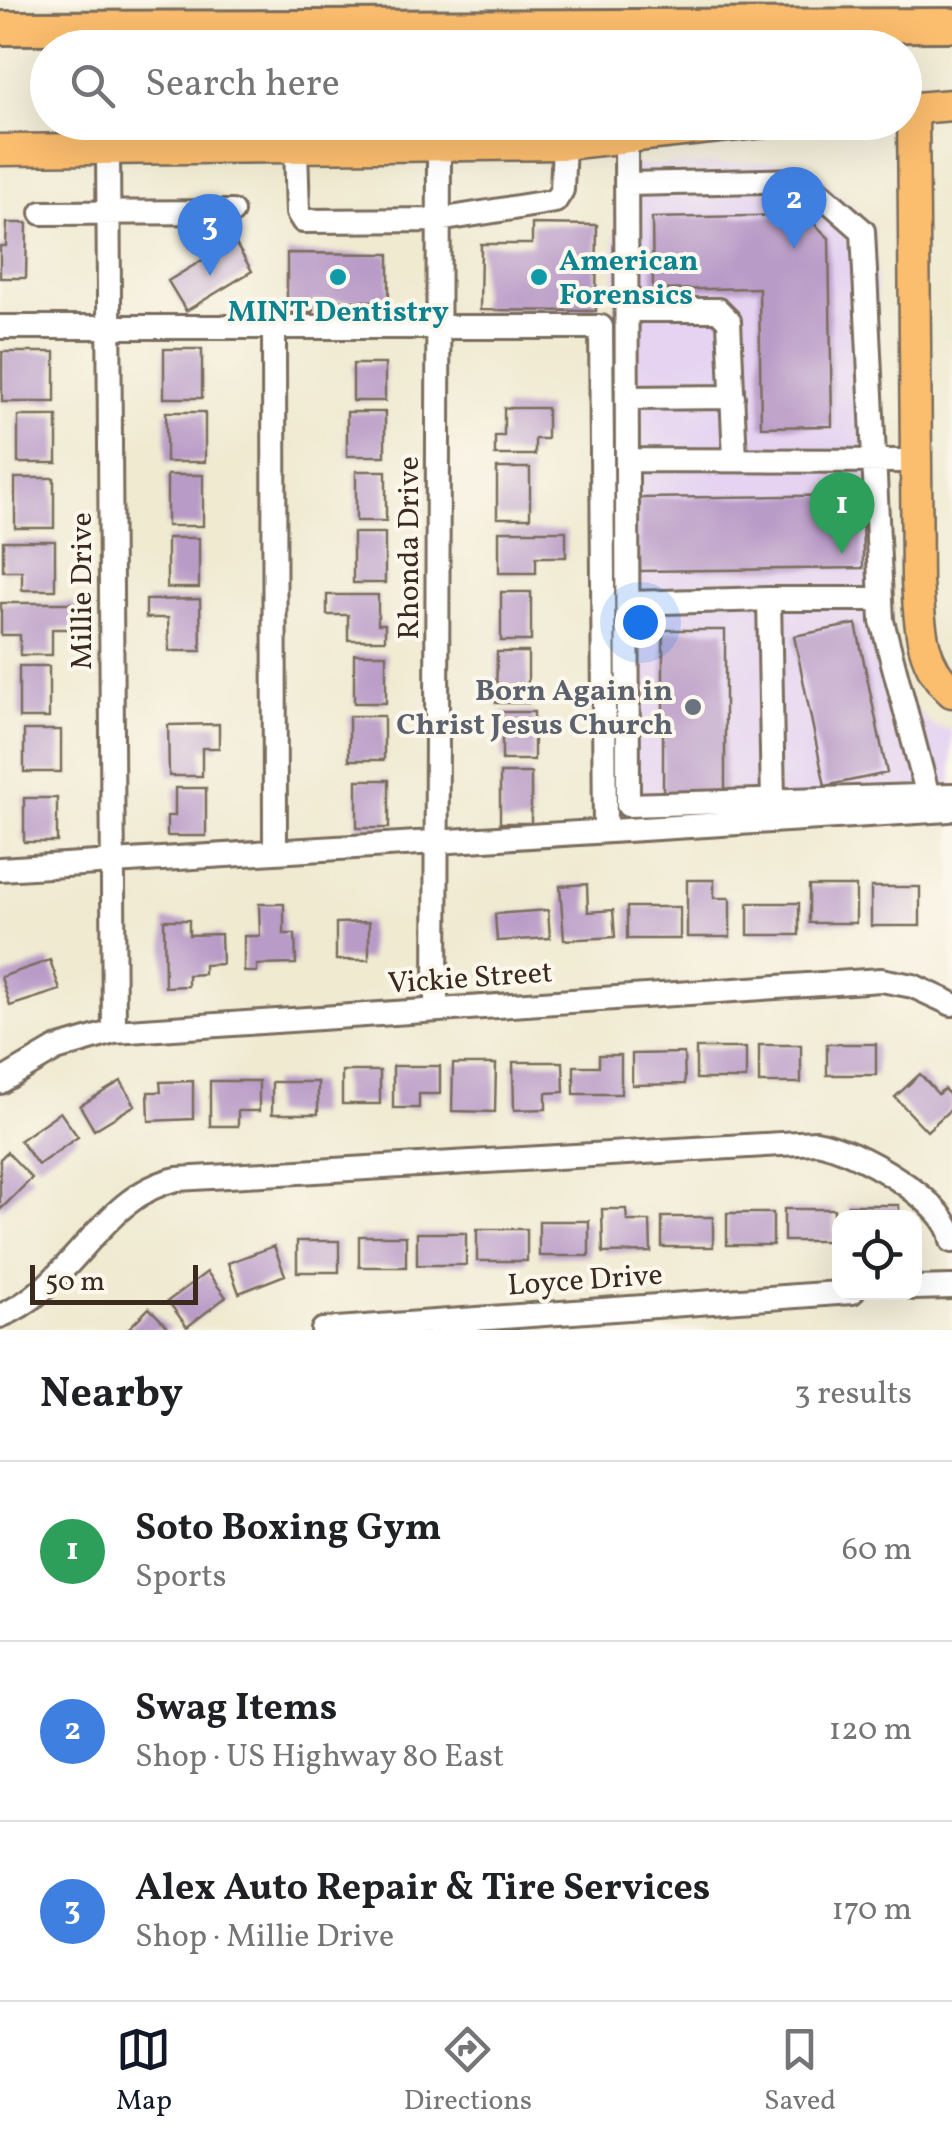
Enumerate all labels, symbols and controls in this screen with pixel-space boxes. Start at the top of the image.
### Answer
search box [30,30,922,140]
icon: search [65,58,120,113]
text: Search here [145,59,340,112]
pin: 2 [762,166,826,249]
pin: 3 [178,194,242,276]
place label: American Forensics [559,241,699,317]
marker: MINT Dentistry [327,266,349,288]
marker: American Forensics [528,266,550,288]
place label: MINT Dentistry [227,292,449,334]
street label: Rhonda Drive [389,456,431,640]
pin: 1 [810,472,874,554]
street label: Millie Drive [62,512,104,670]
your location [615,597,666,648]
place label: Born Again in Christ Jesus Church [396,671,673,747]
marker: Born Again in Christ Jesus Church [682,696,704,718]
street label: Vickie Street [386,952,554,1006]
map controls [832,1210,922,1300]
button: locate [832,1210,922,1300]
street label: Loyce Drive [506,1255,664,1307]
scale bar [30,1260,198,1304]
text: 50 m [45,1263,105,1302]
text: Nearby [40,1366,183,1425]
text: 3 results [794,1373,912,1417]
text: Soto Boxing Gym [135,1503,441,1556]
text: 1 [66,1529,79,1573]
text: 60 m [842,1529,912,1573]
text: Sports [135,1556,226,1600]
text: Swag Items [135,1683,337,1736]
text: 2 [64,1709,81,1753]
text: 120 m [829,1709,912,1753]
text: Shop · US Highway 80 East [135,1736,504,1780]
text: Alex Auto Repair & Tire Services [135,1863,710,1916]
text: 3 [64,1889,81,1933]
text: 170 m [831,1889,912,1933]
text: Shop · Millie Drive [135,1916,394,1960]
tab: Map [116,2022,172,2121]
tab: Directions [404,2022,532,2121]
tab: Saved [764,2022,836,2121]

